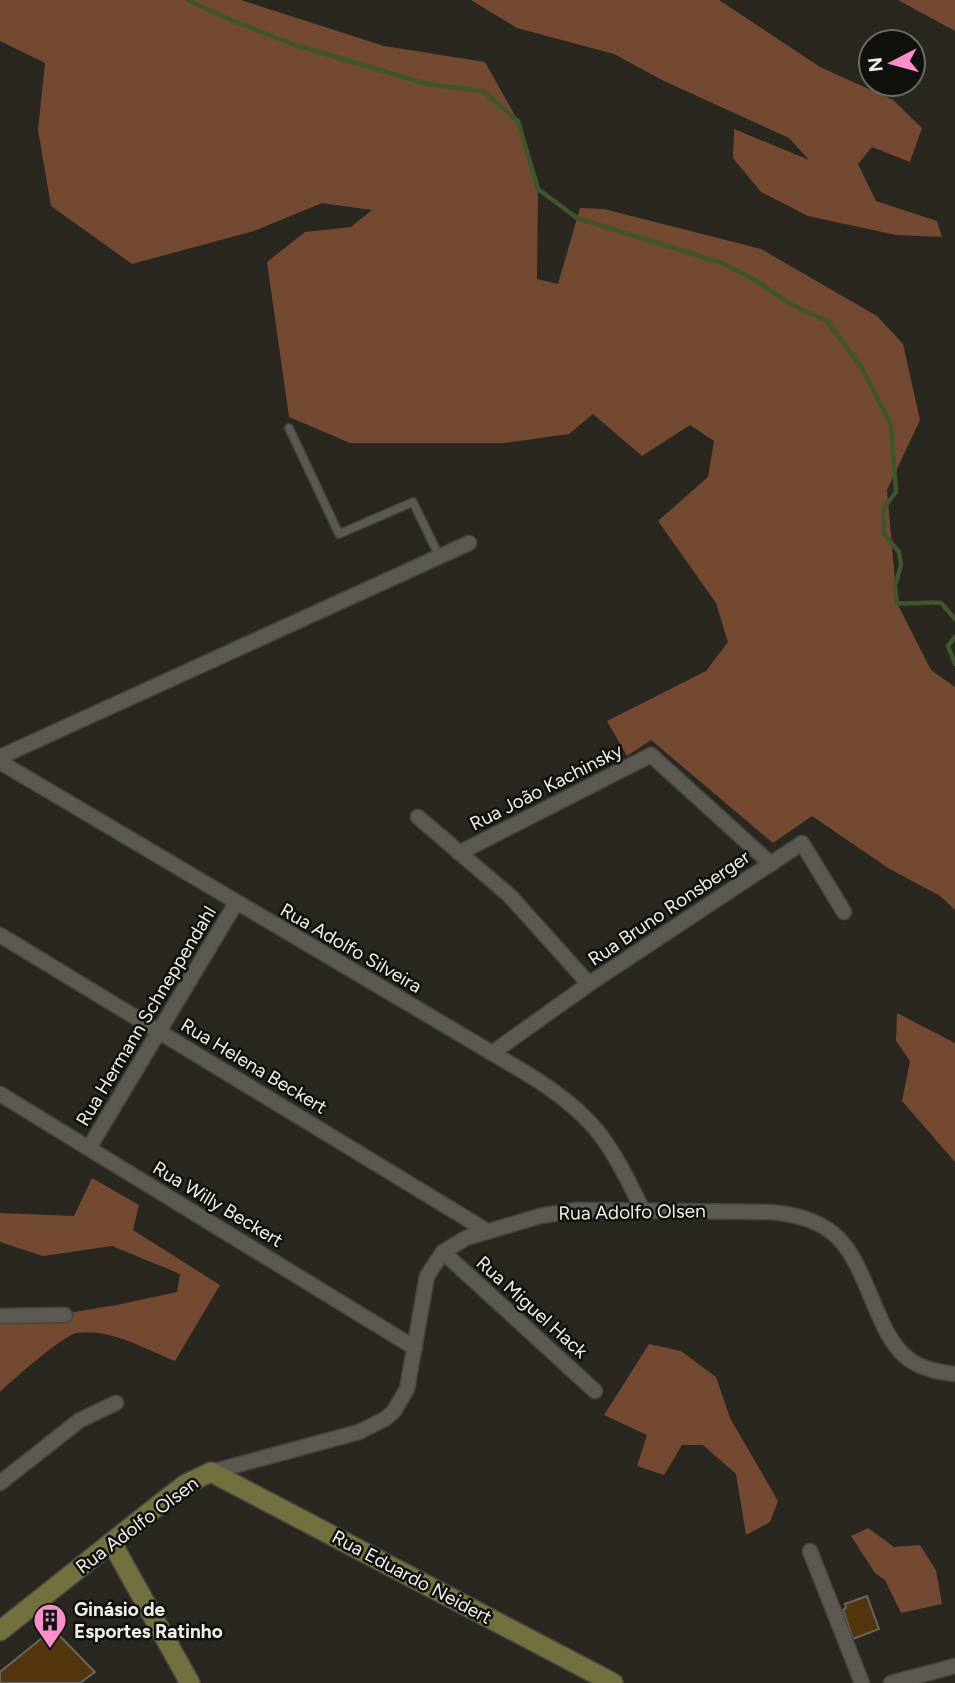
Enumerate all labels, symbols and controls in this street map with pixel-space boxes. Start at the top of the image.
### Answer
north arrow [857,28,927,98]
text: N [863,56,888,73]
street label: Rua João Kachinsky [466,739,626,835]
street label: Rua Bruno Ronsberger [584,845,755,971]
street label: Rua Adolfo Silveira [276,898,426,998]
street label: Rua Hermann Schneppendahl [71,902,221,1130]
street label: Rua Helena Beckert [177,1013,331,1119]
street label: Rua Willy Beckert [149,1156,287,1252]
street label: Rua Adolfo Olsen [558,1199,706,1225]
street label: Rua Miguel Hack [472,1251,593,1364]
street label: Rua Adolfo Olsen [71,1471,203,1579]
street label: Rua Eduardo Neidert [328,1525,496,1629]
place label: Ginásio de Esportes Ratinho [74,1598,223,1643]
building icon: Ginásio de Esportes Ratinho [31,1601,69,1650]

